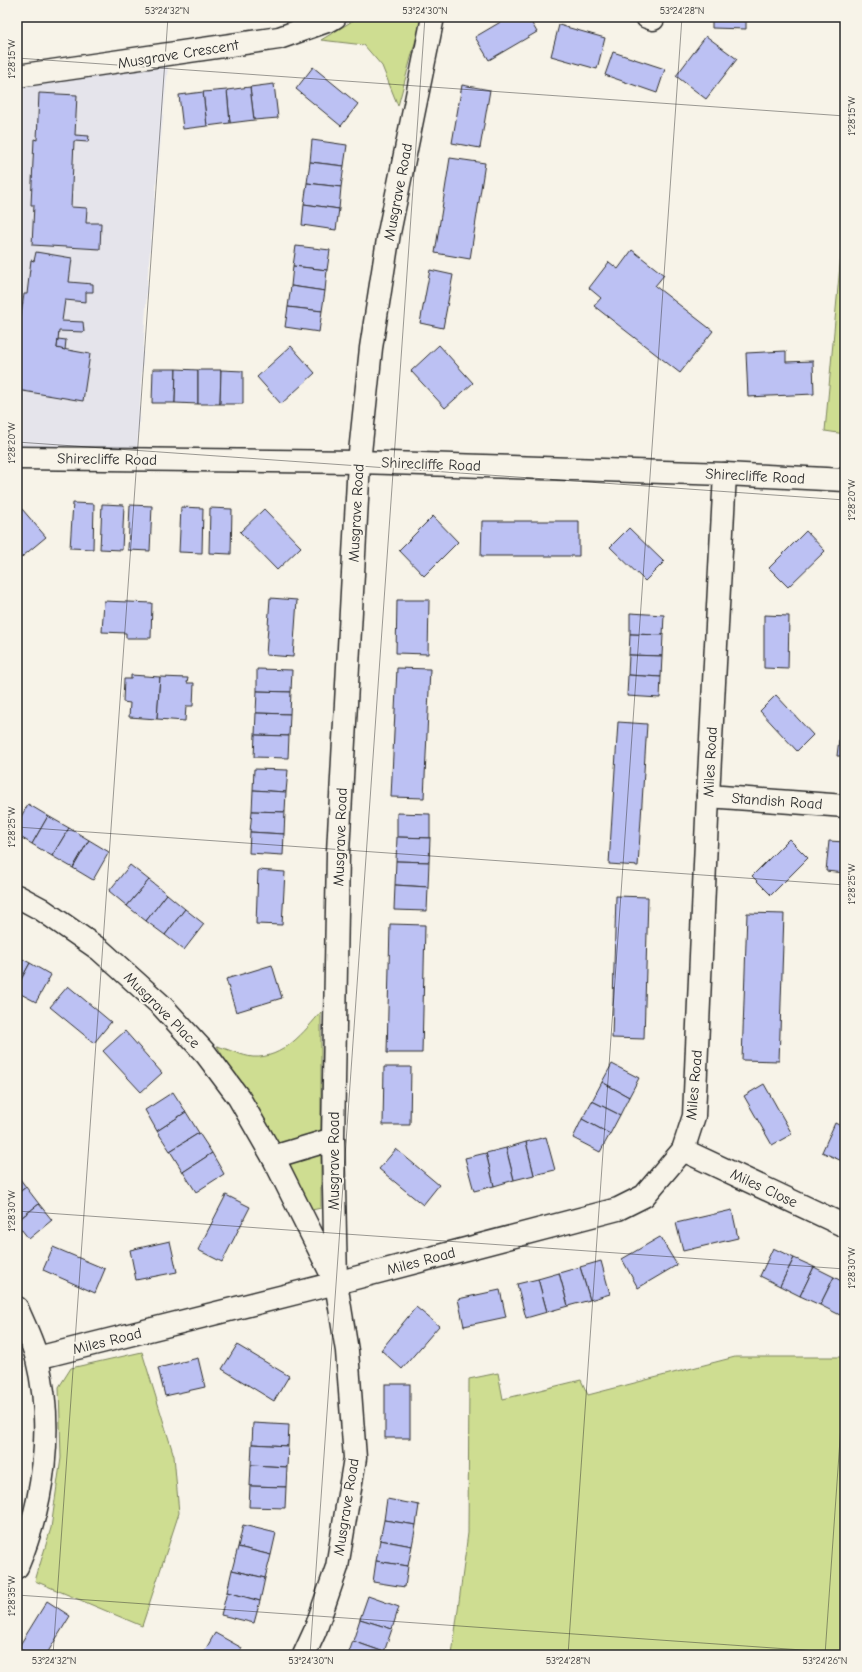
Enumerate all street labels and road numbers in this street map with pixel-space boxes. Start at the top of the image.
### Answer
street label: Musgrave Crescent [116,35,240,72]
street label: Musgrave Road [380,142,416,242]
street label: Shirecliffe Road [57,449,157,469]
street label: Shirecliffe Road [381,453,481,475]
street label: Musgrave Road [344,463,368,563]
street label: Shirecliffe Road [705,464,805,488]
street label: Miles Road [699,726,721,798]
street label: Musgrave Road [329,787,351,887]
street label: Standish Road [731,789,823,813]
street label: Musgrave Place [120,968,204,1052]
street label: Miles Road [682,1049,706,1121]
street label: Musgrave Road [325,1112,343,1210]
street label: Miles Close [728,1165,801,1212]
street label: Miles Road [385,1243,457,1279]
street label: Miles Road [71,1324,143,1358]
street label: Musgrave Road [329,1457,363,1557]

